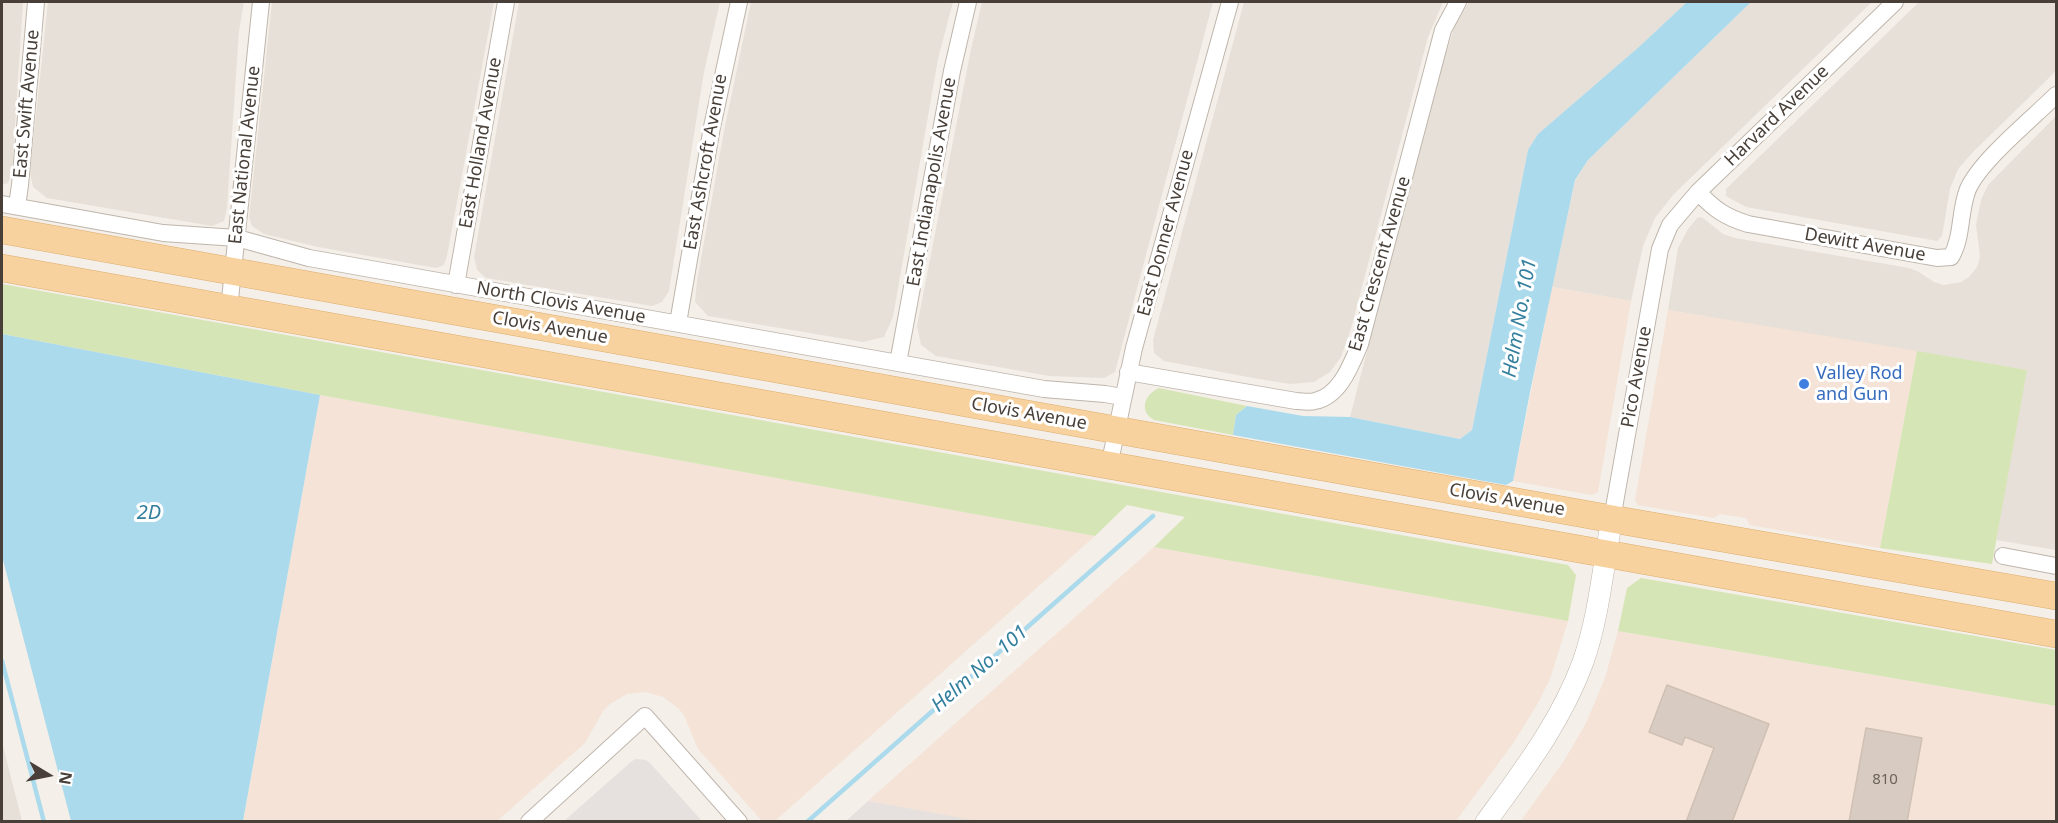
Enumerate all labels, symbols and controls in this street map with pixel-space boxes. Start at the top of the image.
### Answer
street label: East Swift Avenue [10,29,44,179]
street label: East Holland Avenue [455,56,507,230]
street label: Harvard Avenue [1721,61,1833,171]
street label: East National Avenue [225,65,265,245]
street label: East Ashcroft Avenue [680,72,732,252]
street label: East Indianapolis Avenue [903,76,961,288]
street label: East Donner Avenue [1133,147,1199,319]
street label: East Crescent Avenue [1345,174,1415,354]
street label: Dewitt Avenue [1803,224,1927,266]
water label: Helm No. 101 [1498,257,1542,379]
street label: North Clovis Avenue [475,278,647,328]
street label: Clovis Avenue [491,307,609,349]
street label: Pico Avenue [1617,324,1657,430]
place label: Valley Rod and Gun [1816,363,1903,406]
marker: Valley Rod and Gun [1797,377,1811,391]
street label: Clovis Avenue [970,393,1088,435]
street label: Clovis Avenue [1448,479,1566,521]
water label: 2D [137,501,161,525]
water label: Helm No. 101 [927,621,1033,717]
north arrow [18,745,78,805]
text: N [54,770,78,786]
house number: 810 [1872,771,1898,789]

